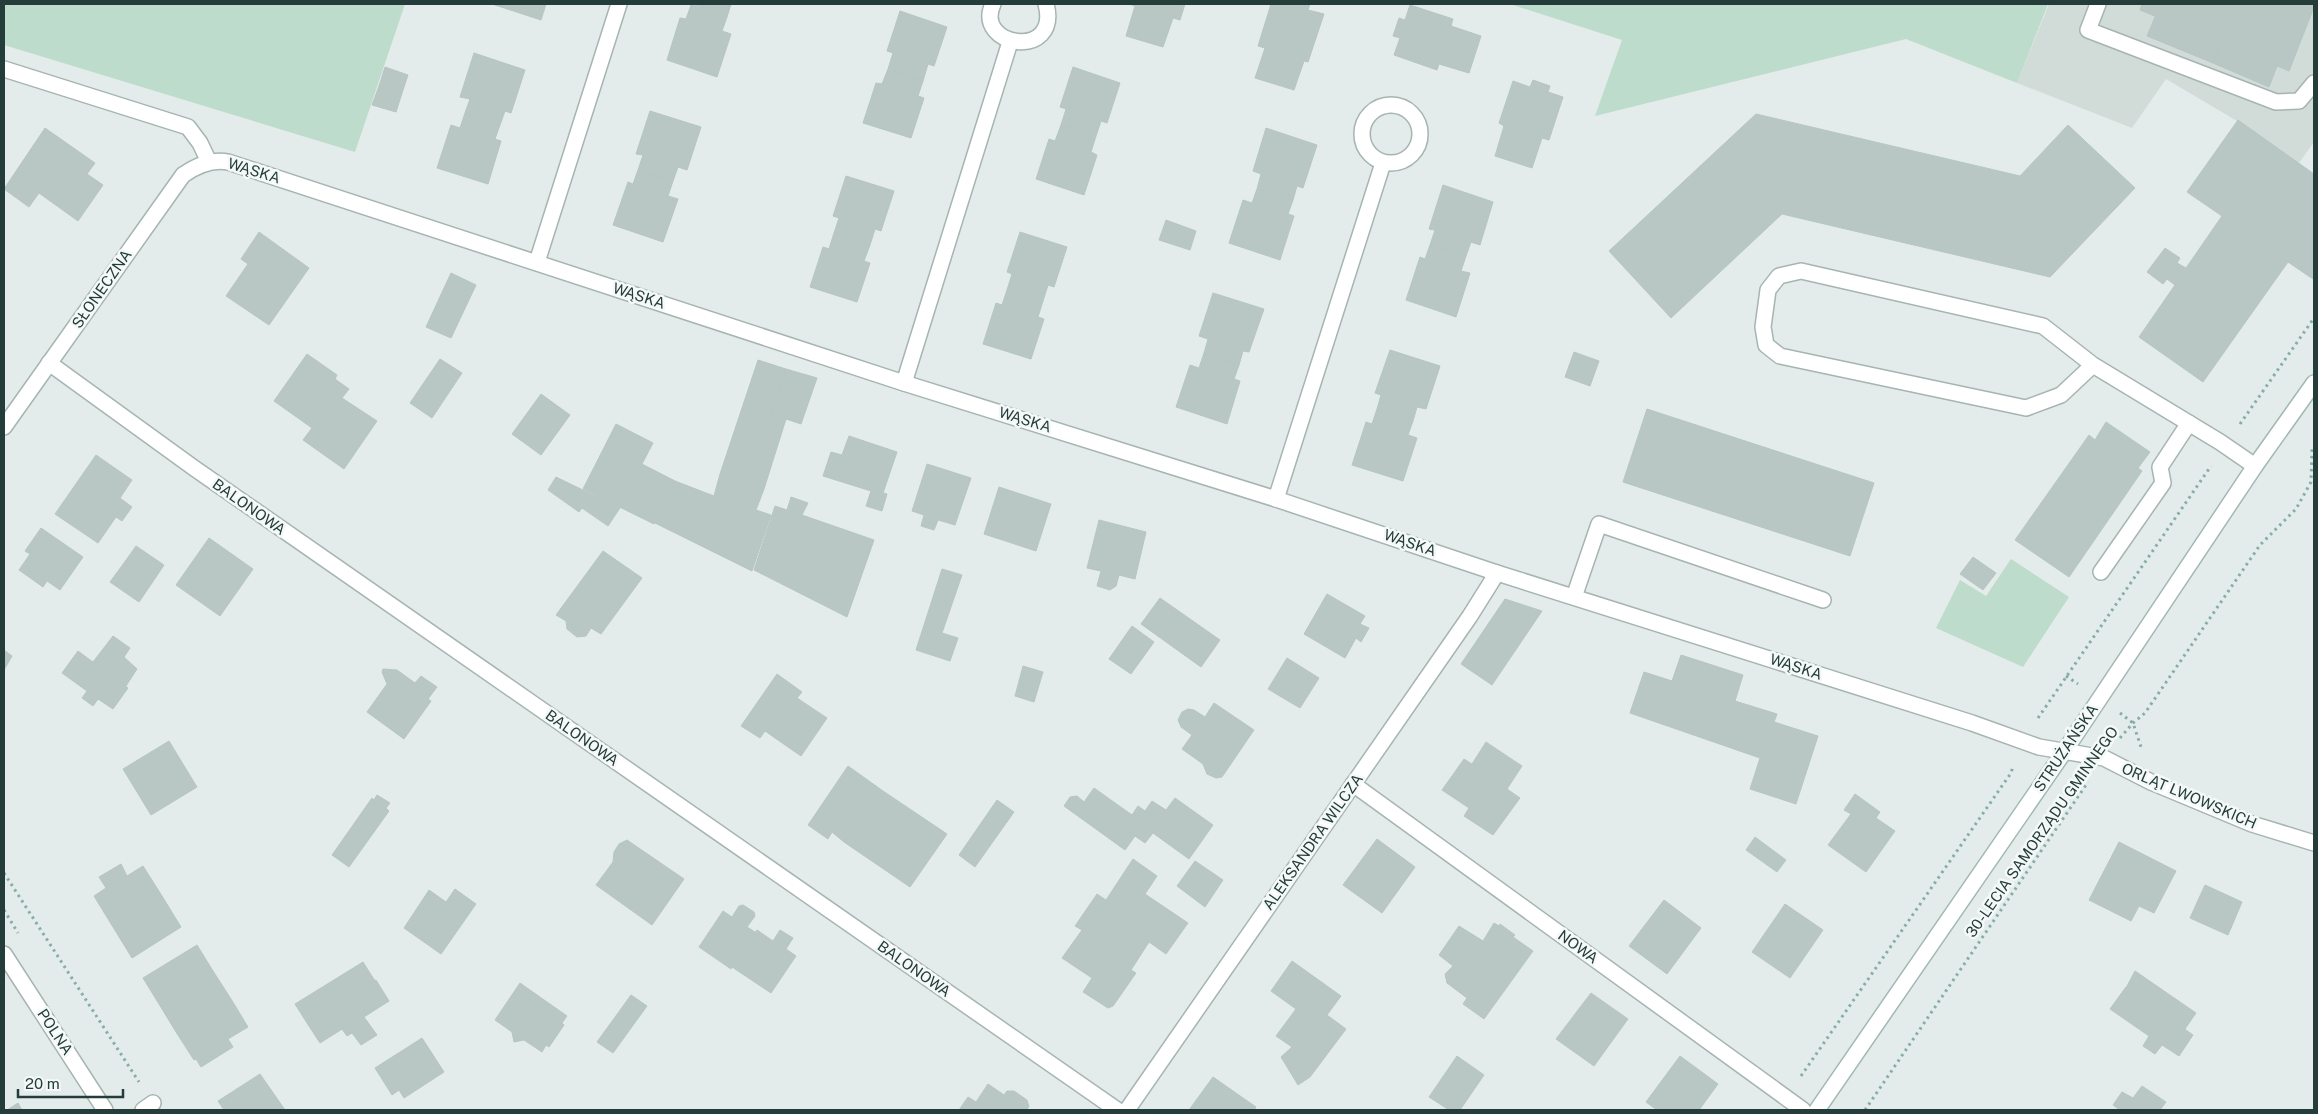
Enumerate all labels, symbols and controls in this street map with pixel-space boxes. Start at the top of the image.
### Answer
street label: WĄSKA [226,154,283,187]
street label: SŁONECZNA [68,246,135,331]
street label: WĄSKA [611,279,668,312]
street label: WĄSKA [997,403,1054,436]
street label: BALONOWA [209,475,289,538]
street label: WĄSKA [1382,526,1439,559]
street label: WĄSKA [1768,650,1825,683]
street label: STRUŻAŃSKA [2029,700,2101,795]
street label: BALONOWA [542,706,622,769]
street label: 30-LECIA SAMORZĄDU GMINNEGO [1962,723,2121,940]
street label: ORLĄT LWOWSKICH [2119,759,2259,832]
street label: ALEKSANDRA WILCZA [1259,770,1366,913]
street label: NOWA [1555,926,1602,967]
street label: BALONOWA [874,937,954,1000]
street label: POLNA [34,1006,77,1058]
scale bar [18,1066,122,1098]
text: 20 m [25,1075,60,1092]

